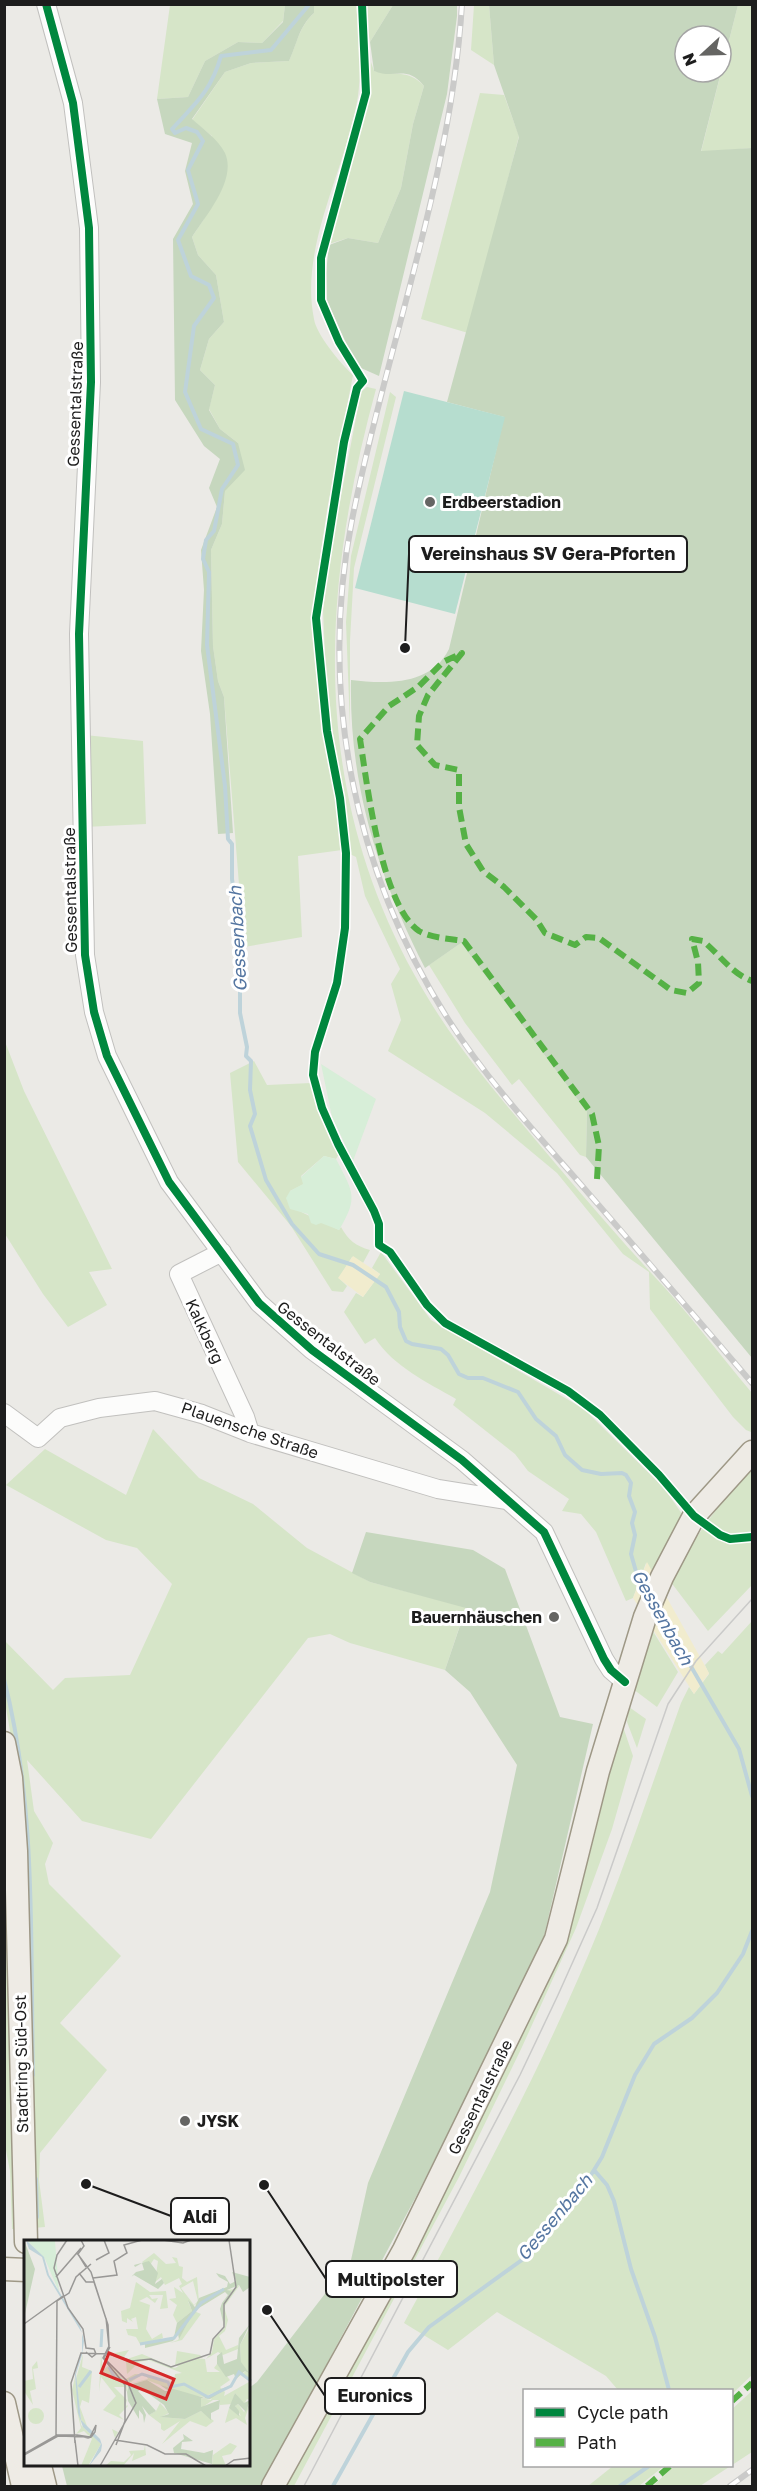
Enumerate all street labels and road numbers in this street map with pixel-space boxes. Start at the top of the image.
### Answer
street label: Gessentalstraße [63,341,87,467]
street label: Gessentalstraße [59,827,81,953]
street label: Kalkberg [181,1295,229,1367]
street label: Gessentalstraße [273,1296,385,1390]
street label: Plauensche Straße [179,1397,321,1463]
street label: Stadtring Süd-Ost [10,1995,32,2133]
street label: Gessentalstraße [443,2036,517,2158]

